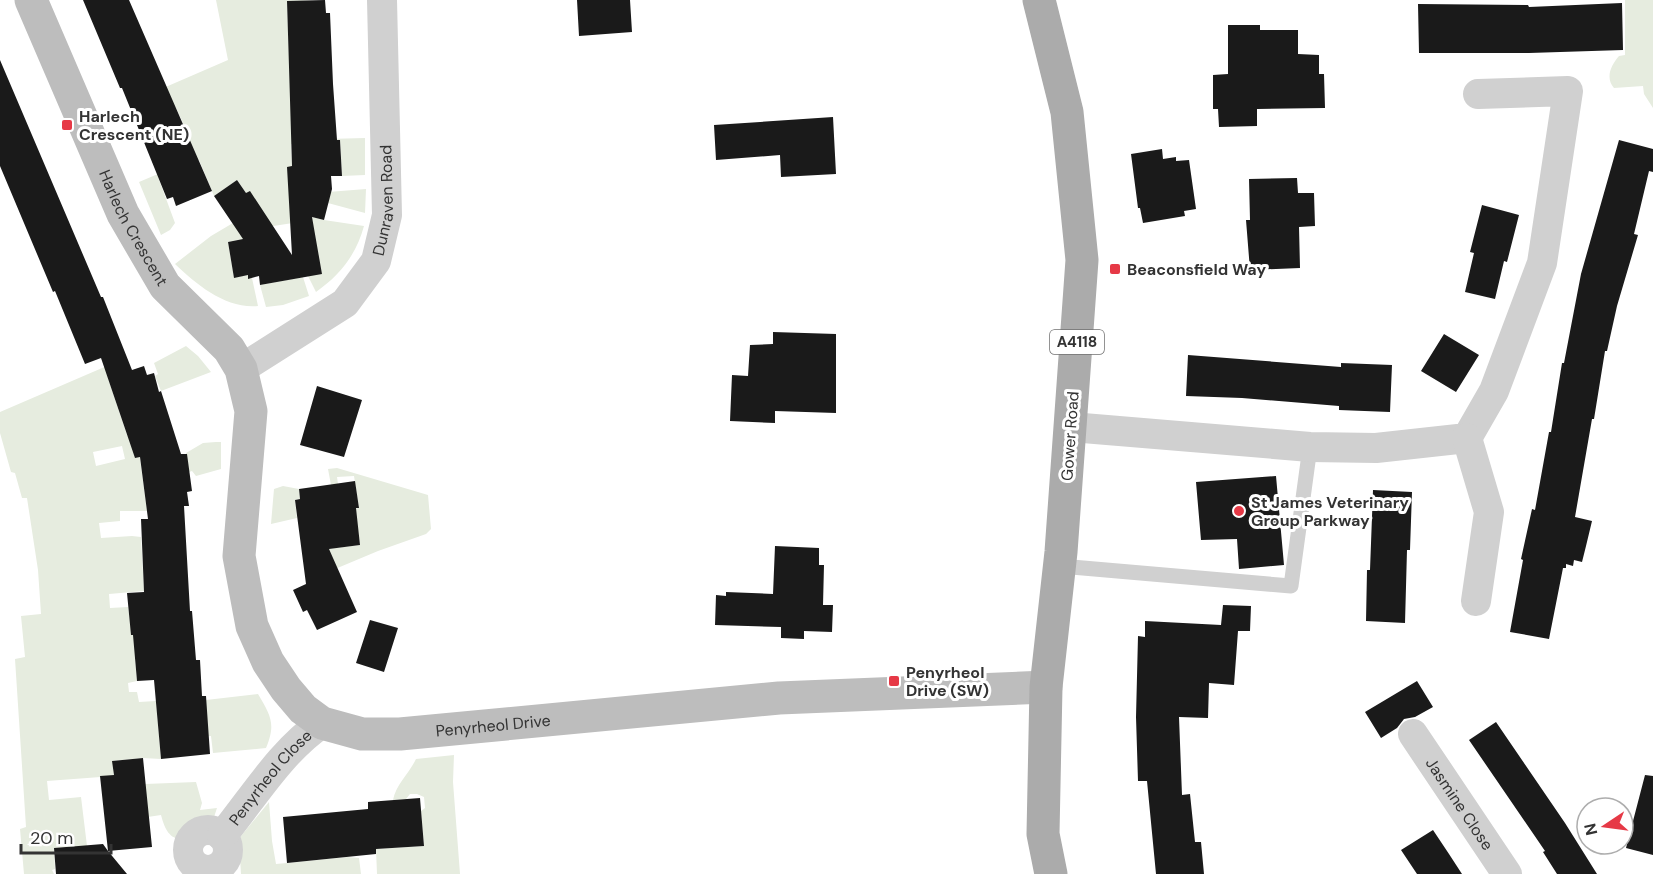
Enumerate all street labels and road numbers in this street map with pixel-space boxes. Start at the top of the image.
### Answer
street label: Dunraven Road [367,145,398,258]
street label: Harlech Crescent [95,166,173,290]
road number: A4118 [1050,330,1104,354]
street label: Gower Road [1056,391,1084,481]
street label: Penyrheol Drive [435,709,551,741]
street label: Penyrheol Close [224,725,316,830]
street label: Jasmine Close [1421,753,1498,854]

